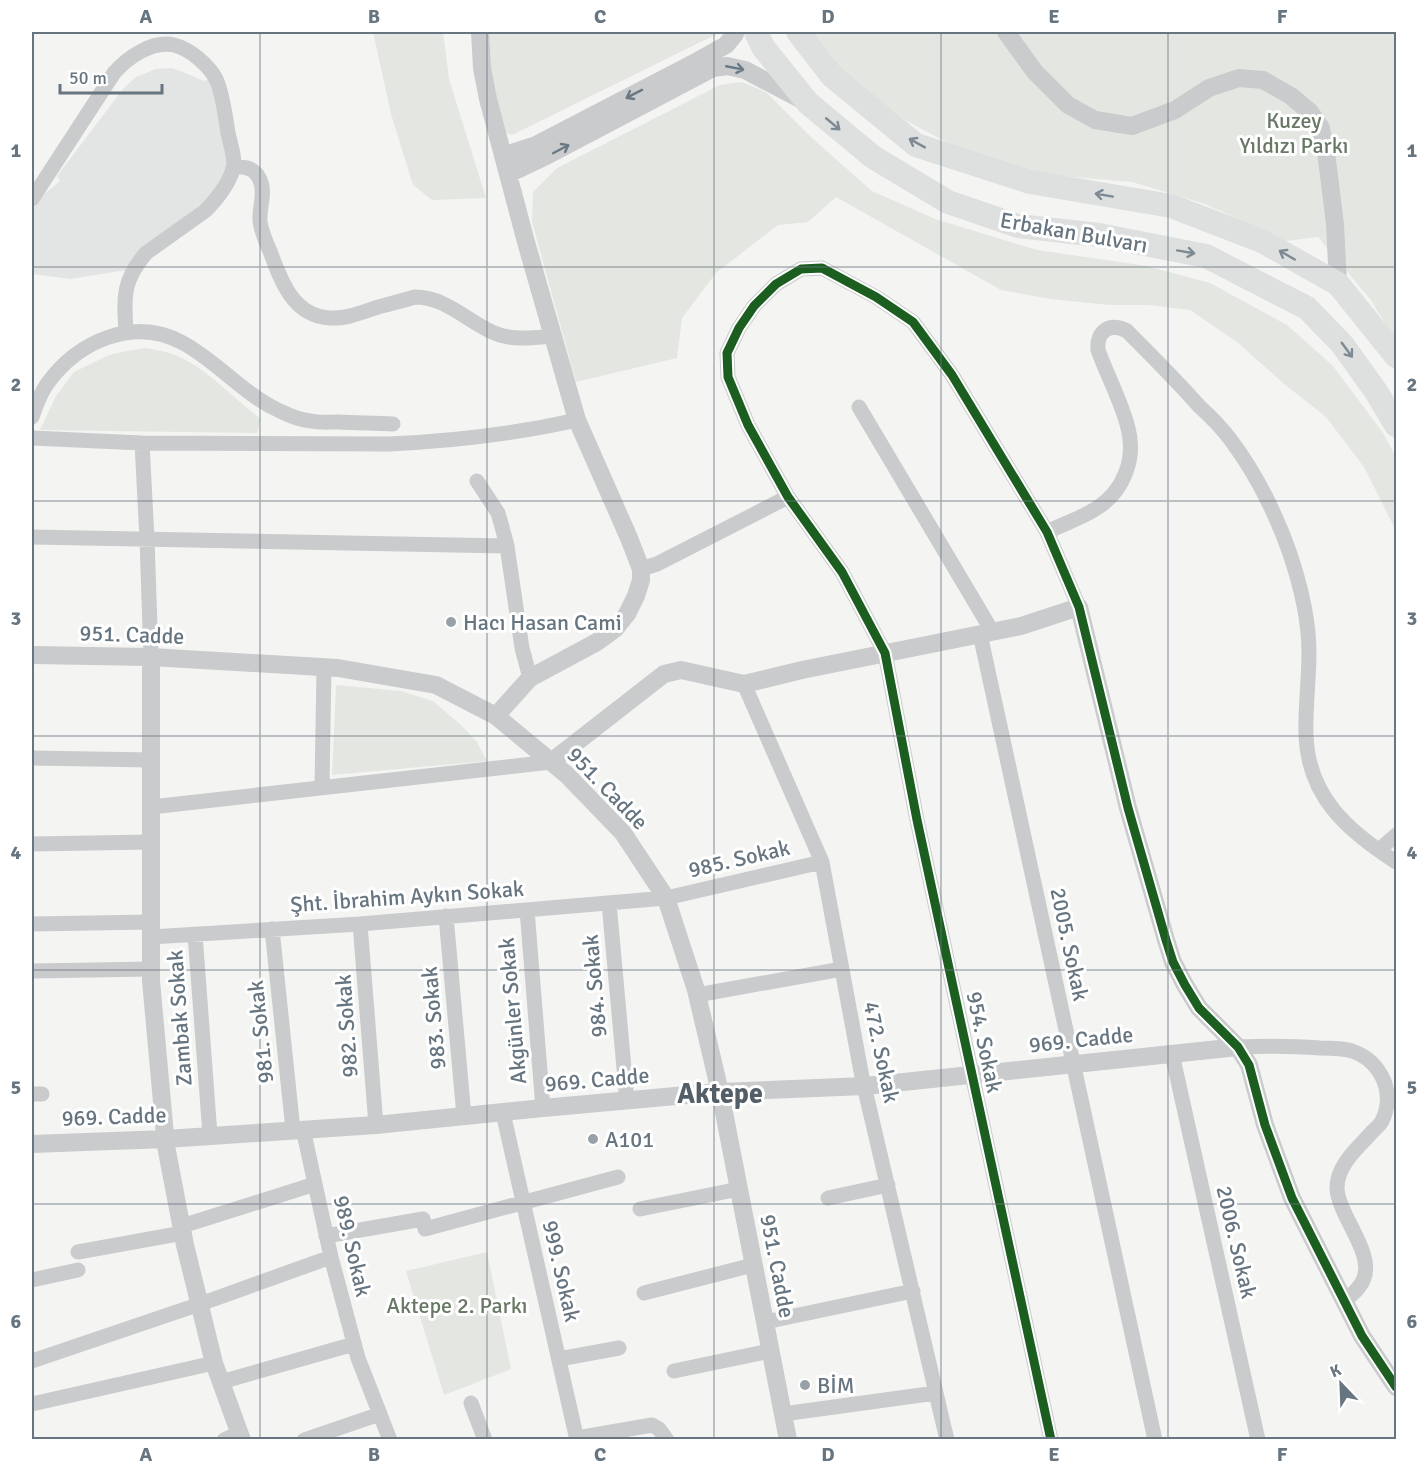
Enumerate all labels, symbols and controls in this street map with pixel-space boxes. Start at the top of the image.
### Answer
text: A [140,4,153,29]
text: B [368,4,380,29]
text: C [594,4,606,29]
text: D [821,4,835,29]
text: E [1048,4,1060,29]
text: F [1277,4,1288,29]
scale bar [60,57,162,95]
one-way arrow [725,63,744,74]
text: 50 m [69,67,107,89]
one-way arrow [625,89,643,100]
park label: Kuzey Yıldızı Parkı [1239,107,1349,159]
one-way arrow [825,117,840,131]
one-way arrow [909,137,926,149]
text: 1 [11,138,22,163]
text: 1 [1407,138,1418,163]
one-way arrow [552,143,569,155]
one-way arrow [1094,189,1114,200]
street label: Erbakan Bulvarı [998,206,1150,259]
one-way arrow [1176,247,1196,258]
one-way arrow [1279,249,1297,260]
one-way arrow [1340,342,1353,358]
text: 2 [11,372,21,397]
text: 2 [1407,372,1417,397]
text: 3 [11,606,21,631]
text: 3 [1407,606,1417,631]
place label: Hacı Hasan Cami [463,609,622,636]
marker: Hacı Hasan Cami [444,615,458,629]
street label: 951. Cadde [79,619,185,650]
street label: 951. Cadde [562,741,654,835]
street label: 985. Sokak [686,834,792,883]
text: 4 [11,840,22,865]
text: 4 [1407,840,1418,865]
street label: Şht. İbrahim Aykın Sokak [289,875,525,918]
street label: 2005. Sokak [1044,885,1095,1003]
street label: 984. Sokak [577,933,612,1039]
street label: Akgünler Sokak [493,937,532,1085]
street label: Zambak Sokak [161,949,198,1087]
street label: 983. Sokak [416,965,451,1071]
street label: 982. Sokak [329,974,364,1078]
street label: 981. Sokak [242,979,279,1085]
street label: 954. Sokak [961,989,1008,1095]
street label: 472. Sokak [858,999,905,1105]
street label: 969. Cadde [1028,1021,1135,1058]
street label: 969. Cadde [544,1061,650,1098]
text: 5 [11,1075,21,1100]
text: 5 [1407,1075,1417,1100]
district label: Aktepe [677,1077,763,1111]
street label: 969. Cadde [61,1101,167,1132]
place label: A101 [605,1126,654,1153]
marker: A101 [586,1132,600,1146]
street label: 2006. Sokak [1210,1183,1263,1301]
street label: 989. Sokak [328,1193,377,1299]
street label: 951. Cadde [754,1212,801,1320]
street label: 999. Sokak [537,1218,586,1324]
park label: Aktepe 2. Parkı [386,1292,528,1319]
text: 6 [11,1309,22,1334]
text: 6 [1407,1309,1418,1334]
north arrow [1311,1354,1371,1414]
text: K [1327,1360,1344,1382]
place label: BİM [817,1372,855,1399]
marker: BİM [798,1378,812,1392]
text: A [140,1442,153,1467]
text: B [368,1442,380,1467]
text: C [594,1442,606,1467]
text: D [821,1442,835,1467]
text: E [1048,1442,1060,1467]
text: F [1277,1442,1288,1467]

